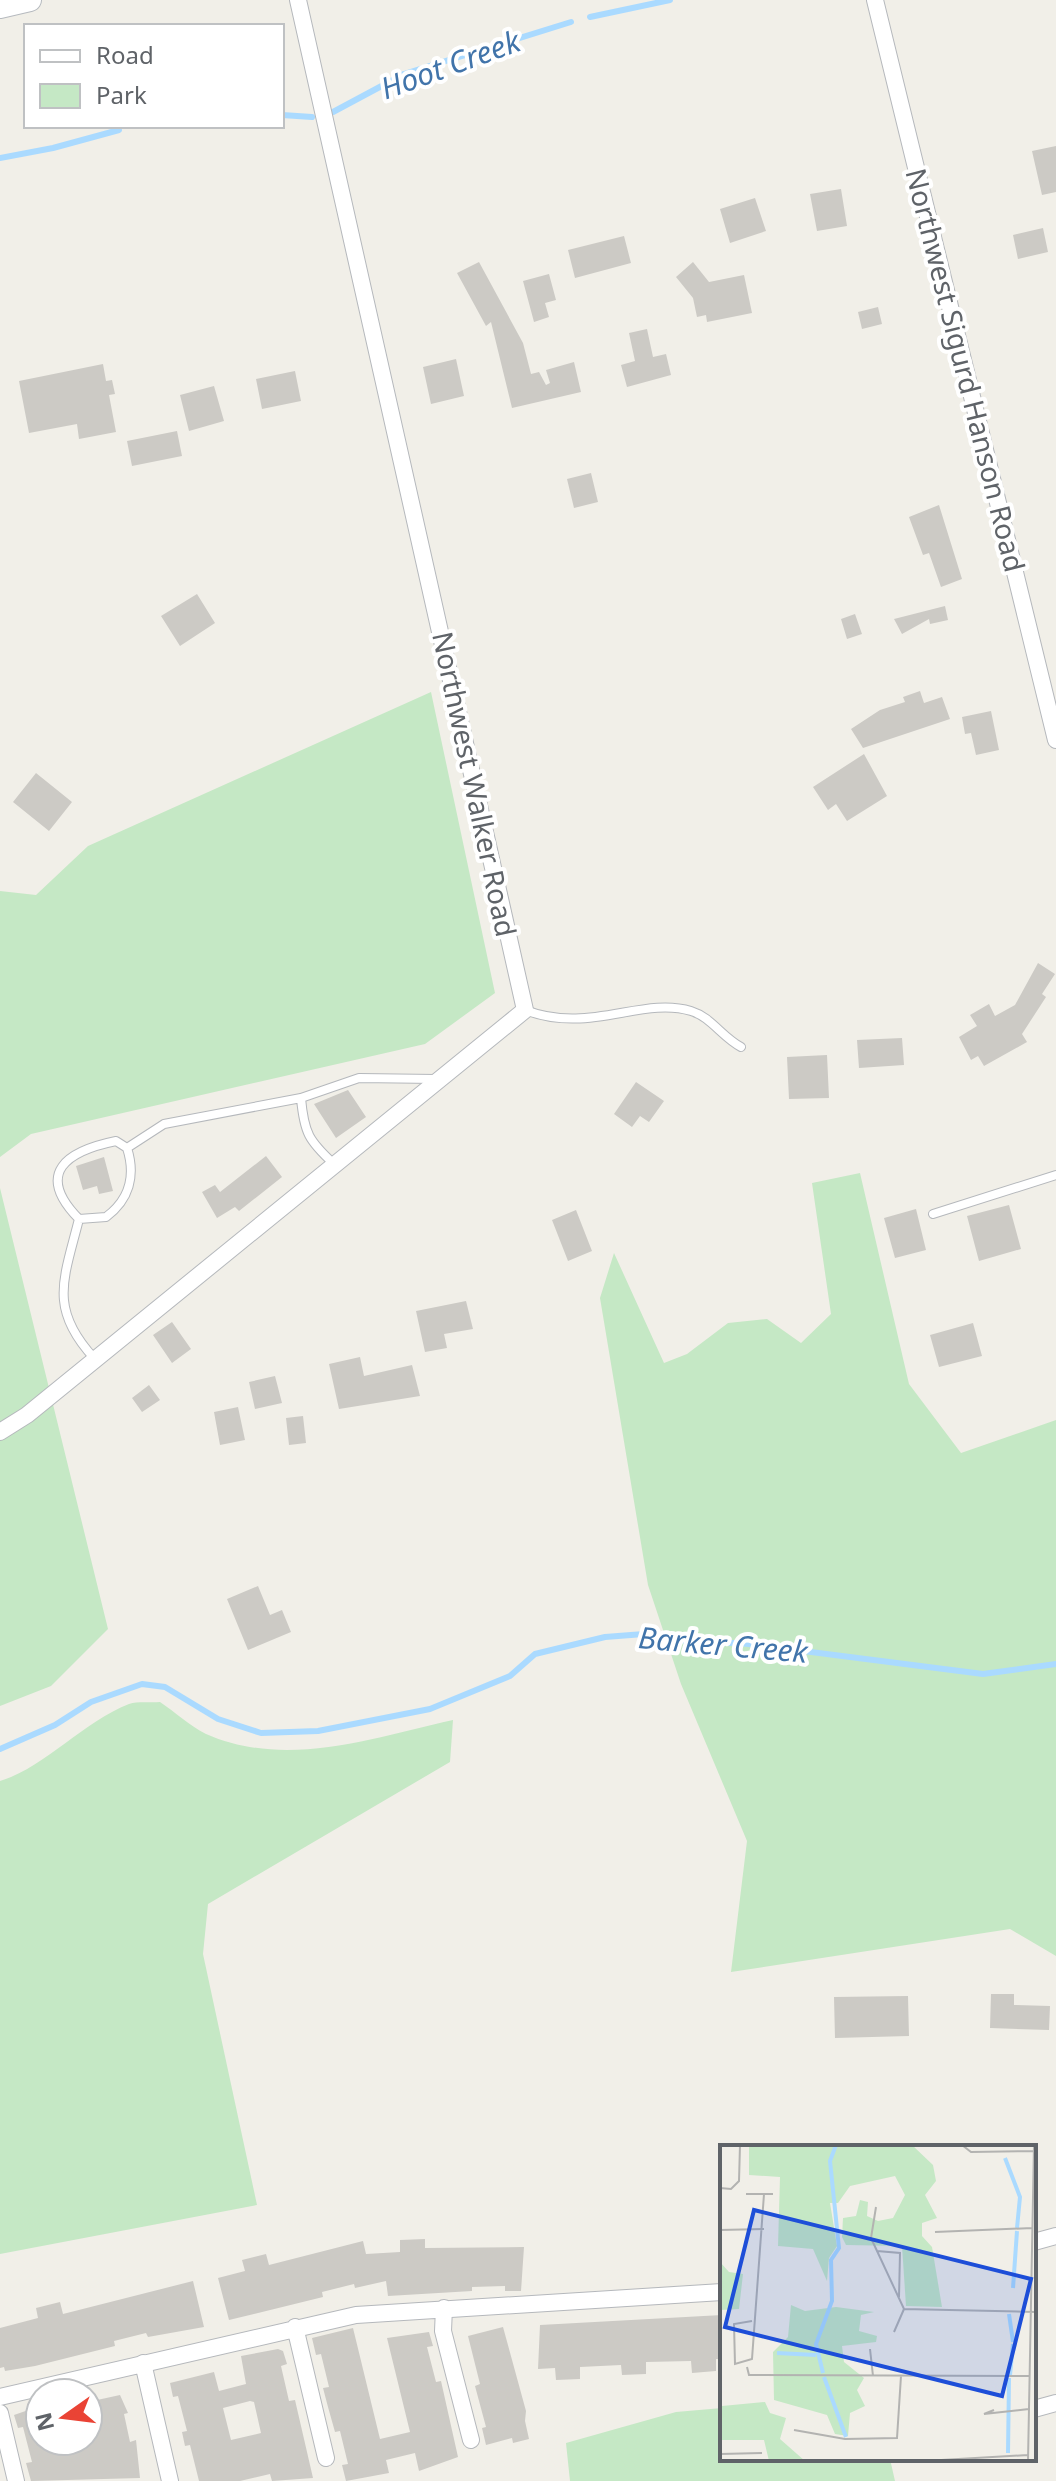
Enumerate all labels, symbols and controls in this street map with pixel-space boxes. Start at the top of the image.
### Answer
water label: Hoot Creek [375,19,527,108]
legend [24,24,284,128]
text: Road [96,38,154,71]
text: Park [96,78,147,111]
street label: Northwest Sigurd Hanson Road [897,164,1035,576]
street label: Northwest Walker Road [424,628,526,940]
water label: Barker Creek [637,1616,810,1672]
inset map [720,2145,1036,2461]
north arrow [24,2377,104,2457]
text: N [27,2410,60,2434]

